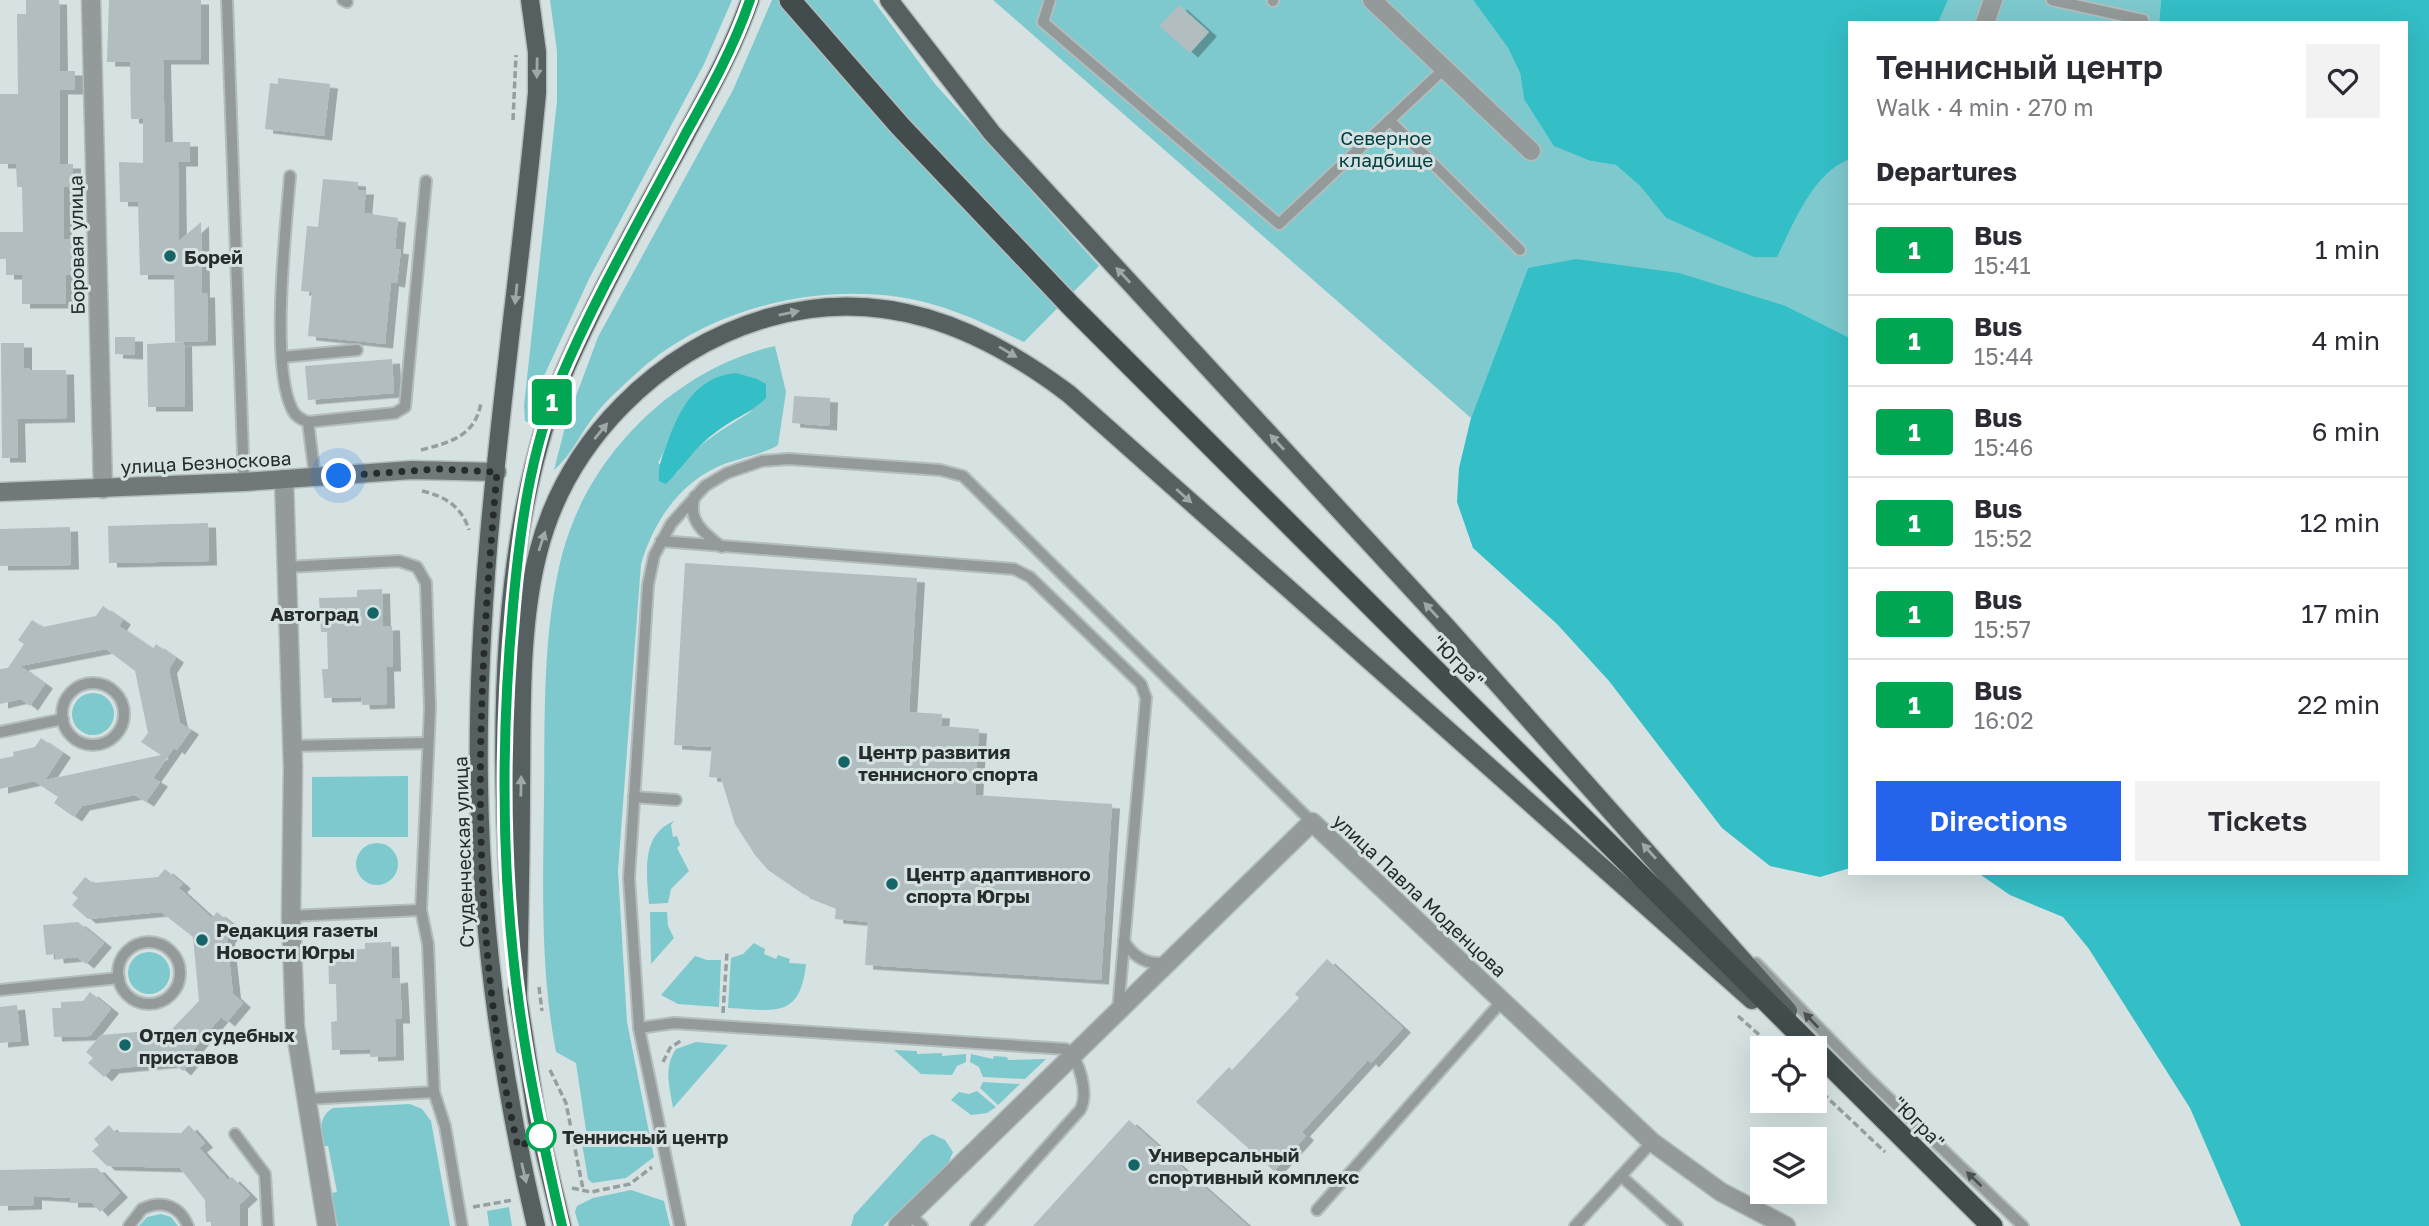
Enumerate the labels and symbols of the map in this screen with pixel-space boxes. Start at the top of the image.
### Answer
one-way arrow [531,57,543,79]
park label: Северное кладбище [1339,126,1433,171]
street label: Боровая улица [63,175,89,315]
place label: Борей [184,245,243,268]
marker: Борей [162,248,178,264]
one-way arrow [1115,267,1131,284]
one-way arrow [510,283,521,305]
one-way arrow [779,307,801,318]
one-way arrow [999,346,1018,358]
line badge: 1 [529,379,575,425]
one-way arrow [593,422,608,440]
one-way arrow [1269,434,1285,451]
street label: улица Безноскова [120,446,292,478]
your location [321,458,356,493]
one-way arrow [1175,488,1192,503]
one-way arrow [537,531,548,552]
place label: Автоград [270,602,359,625]
one-way arrow [1423,602,1439,619]
marker: Автоград [365,605,381,621]
street label: "Югра" [1427,630,1489,692]
place label: Центр развития теннисного спорта [858,740,1038,785]
marker: Центр развития теннисного спорта [836,754,852,770]
street label: Студенческая улица [448,756,478,948]
one-way arrow [515,775,527,797]
street label: улица Павла Моденцова [1328,808,1512,982]
one-way arrow [1641,842,1657,860]
place label: Центр адаптивного спорта Югры [906,862,1091,907]
marker: Центр адаптивного спорта Югры [884,876,900,892]
place label: Редакция газеты Новости Югры [216,918,378,963]
marker: Редакция газеты Новости Югры [194,932,210,948]
one-way arrow [1803,1011,1820,1028]
place label: Отдел судебных приставов [139,1023,295,1068]
marker: Отдел судебных приставов [117,1037,133,1053]
street label: "Югра" [1888,1091,1950,1153]
marker: Теннисный центр [526,1121,556,1151]
place label: Теннисный центр [562,1125,729,1148]
place label: Универсальный спортивный комплекс [1148,1143,1359,1188]
marker: Универсальный спортивный комплекс [1126,1157,1142,1173]
one-way arrow [519,1162,530,1184]
one-way arrow [1966,1171,1983,1187]

